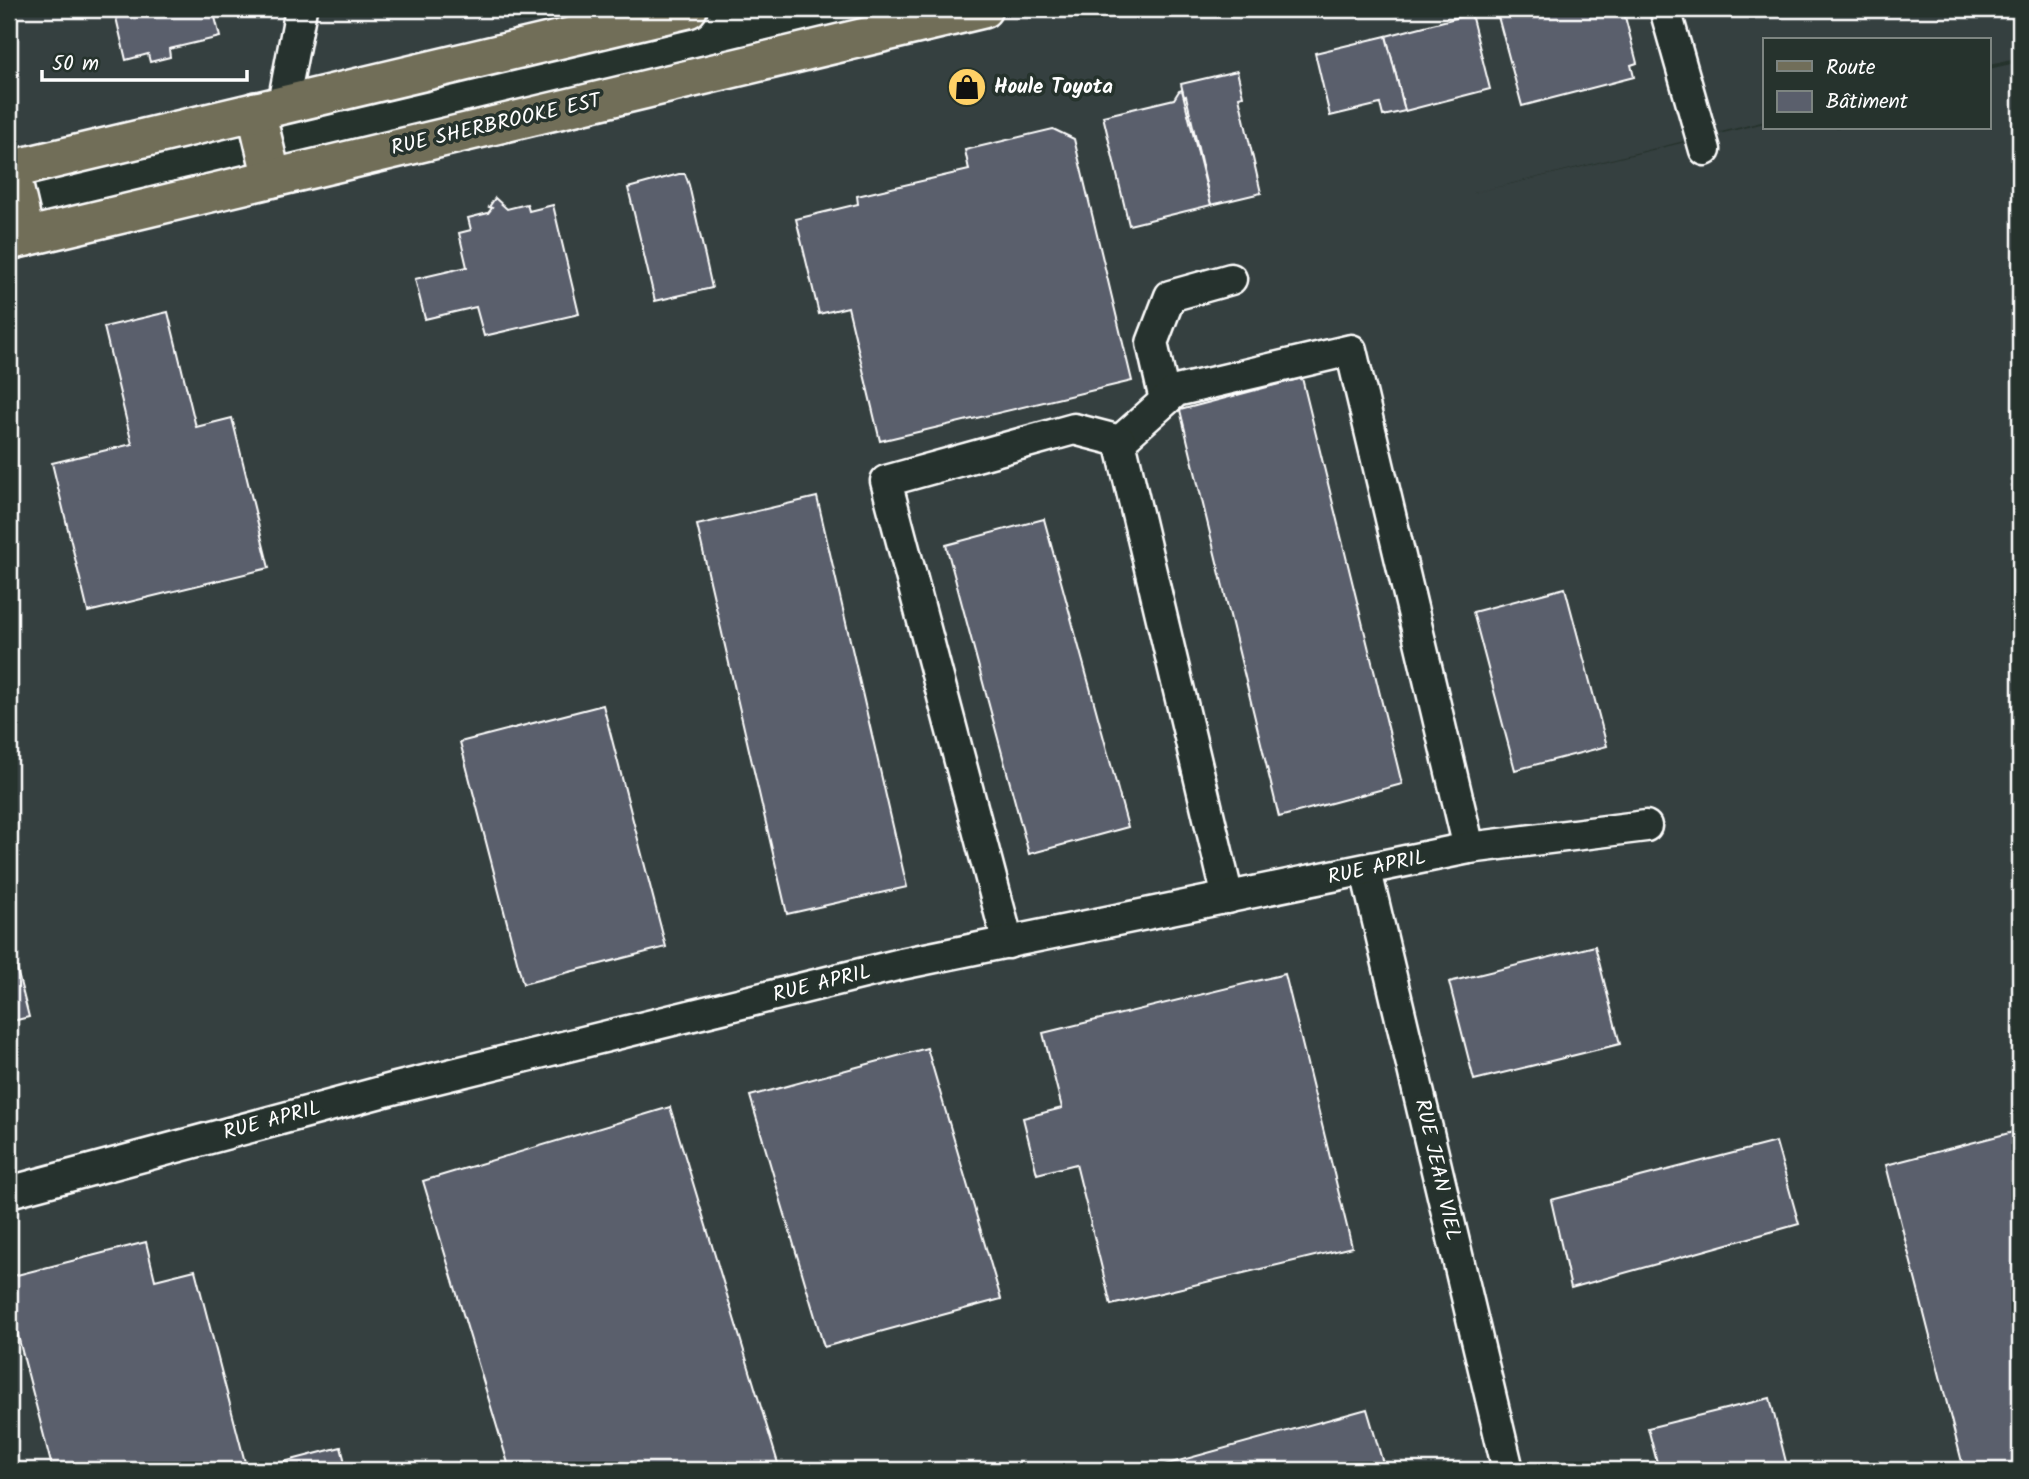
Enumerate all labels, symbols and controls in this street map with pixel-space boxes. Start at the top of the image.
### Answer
scale bar [42,38,247,82]
legend [1763,38,1990,130]
text: 50 m [52,48,99,81]
text: Route [1826,52,1876,85]
shop icon: Houle Toyota [946,66,988,108]
place label: Houle Toyota [994,71,1113,104]
street label: RUE SHERBROOKE EST [388,84,606,165]
text: Bâtiment [1826,86,1909,119]
street label: RUE APRIL [1325,841,1429,895]
street label: RUE APRIL [770,956,874,1012]
street label: RUE APRIL [219,1092,325,1150]
street label: RUE JEAN VIEL [1405,1096,1469,1244]

